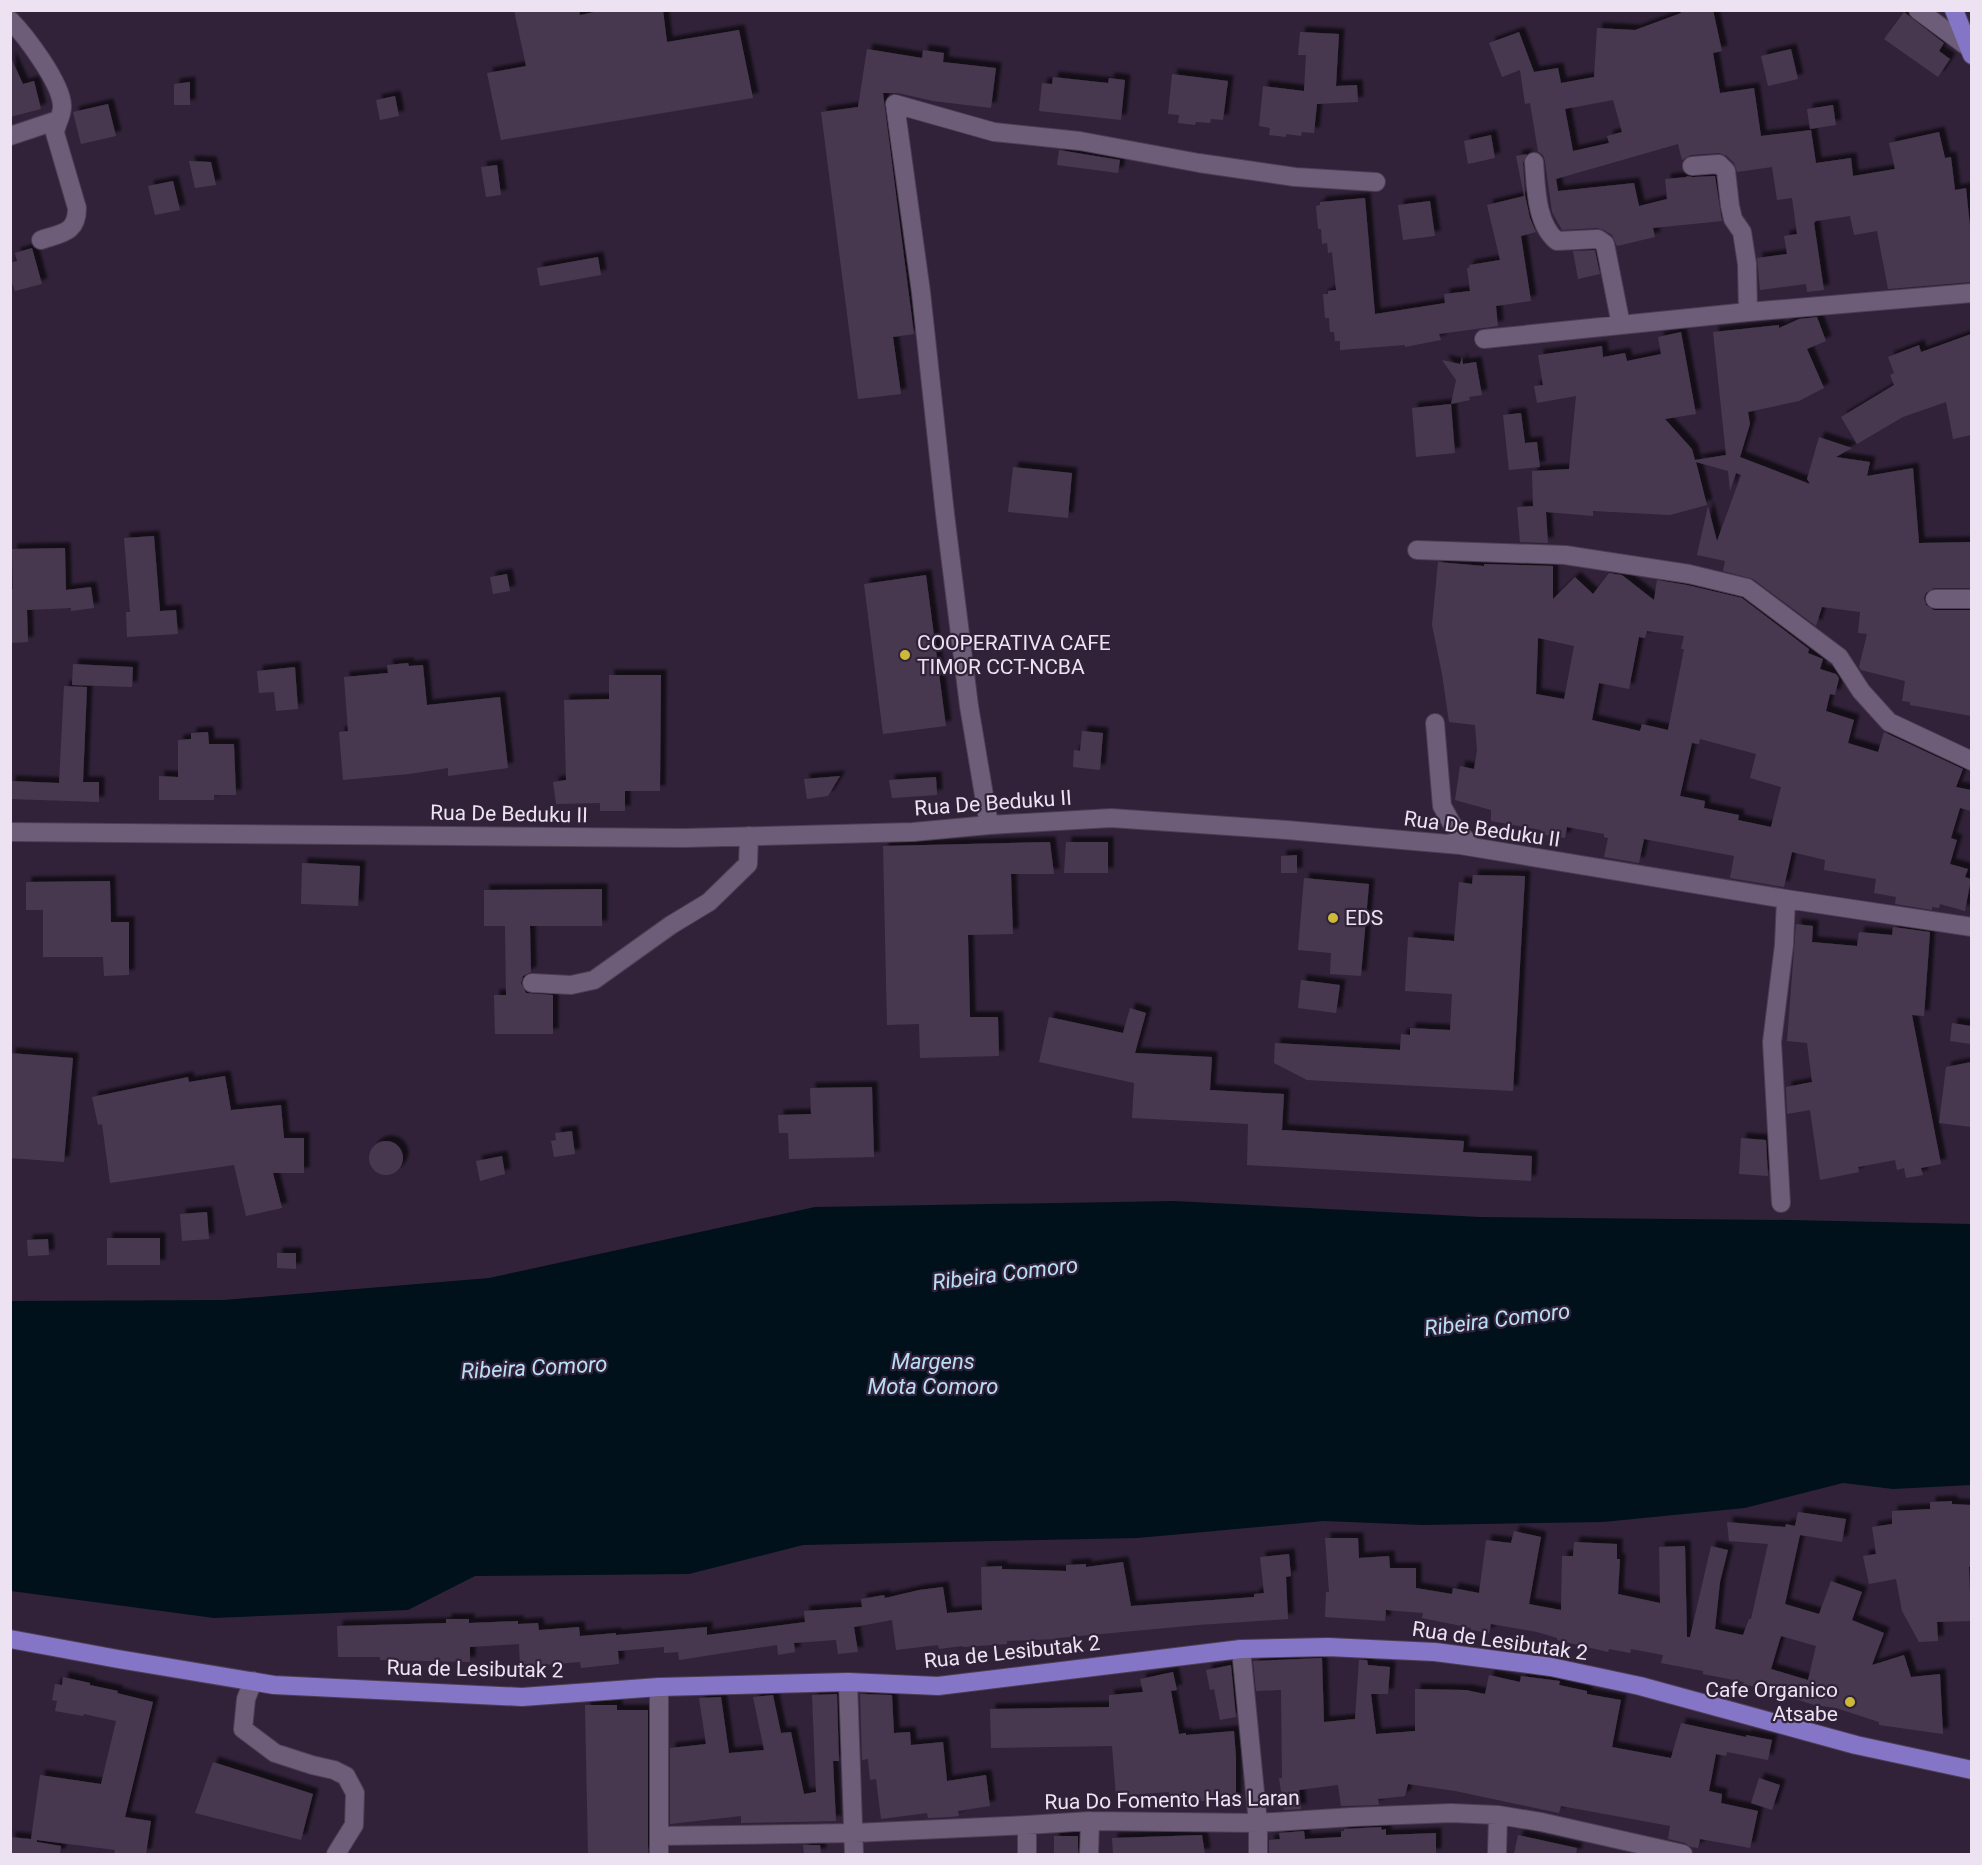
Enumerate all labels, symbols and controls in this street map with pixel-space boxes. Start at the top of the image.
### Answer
place label: COOPERATIVA CAFE TIMOR CCT-NCBA [917,631,1111,679]
marker: COOPERATIVA CAFE TIMOR CCT-NCBA [898,648,912,662]
street label: Rua De Beduku II [913,786,1073,820]
street label: Rua De Beduku II [430,801,588,827]
street label: Rua De Beduku II [1402,806,1562,852]
place label: EDS [1345,906,1383,930]
marker: EDS [1326,911,1340,925]
water label: Ribeira Comoro [931,1252,1079,1295]
water label: Ribeira Comoro [1423,1298,1571,1341]
water label: Margens Mota Comoro [868,1349,998,1399]
water label: Ribeira Comoro [460,1351,608,1384]
street label: Rua de Lesibutak 2 [1411,1617,1590,1665]
street label: Rua de Lesibutak 2 [923,1631,1101,1673]
street label: Rua de Lesibutak 2 [386,1655,564,1683]
place label: Cafe Organico Atsabe [1705,1678,1838,1726]
marker: Cafe Organico Atsabe [1843,1695,1857,1709]
street label: Rua Do Fomento Has Laran [1044,1786,1300,1814]

